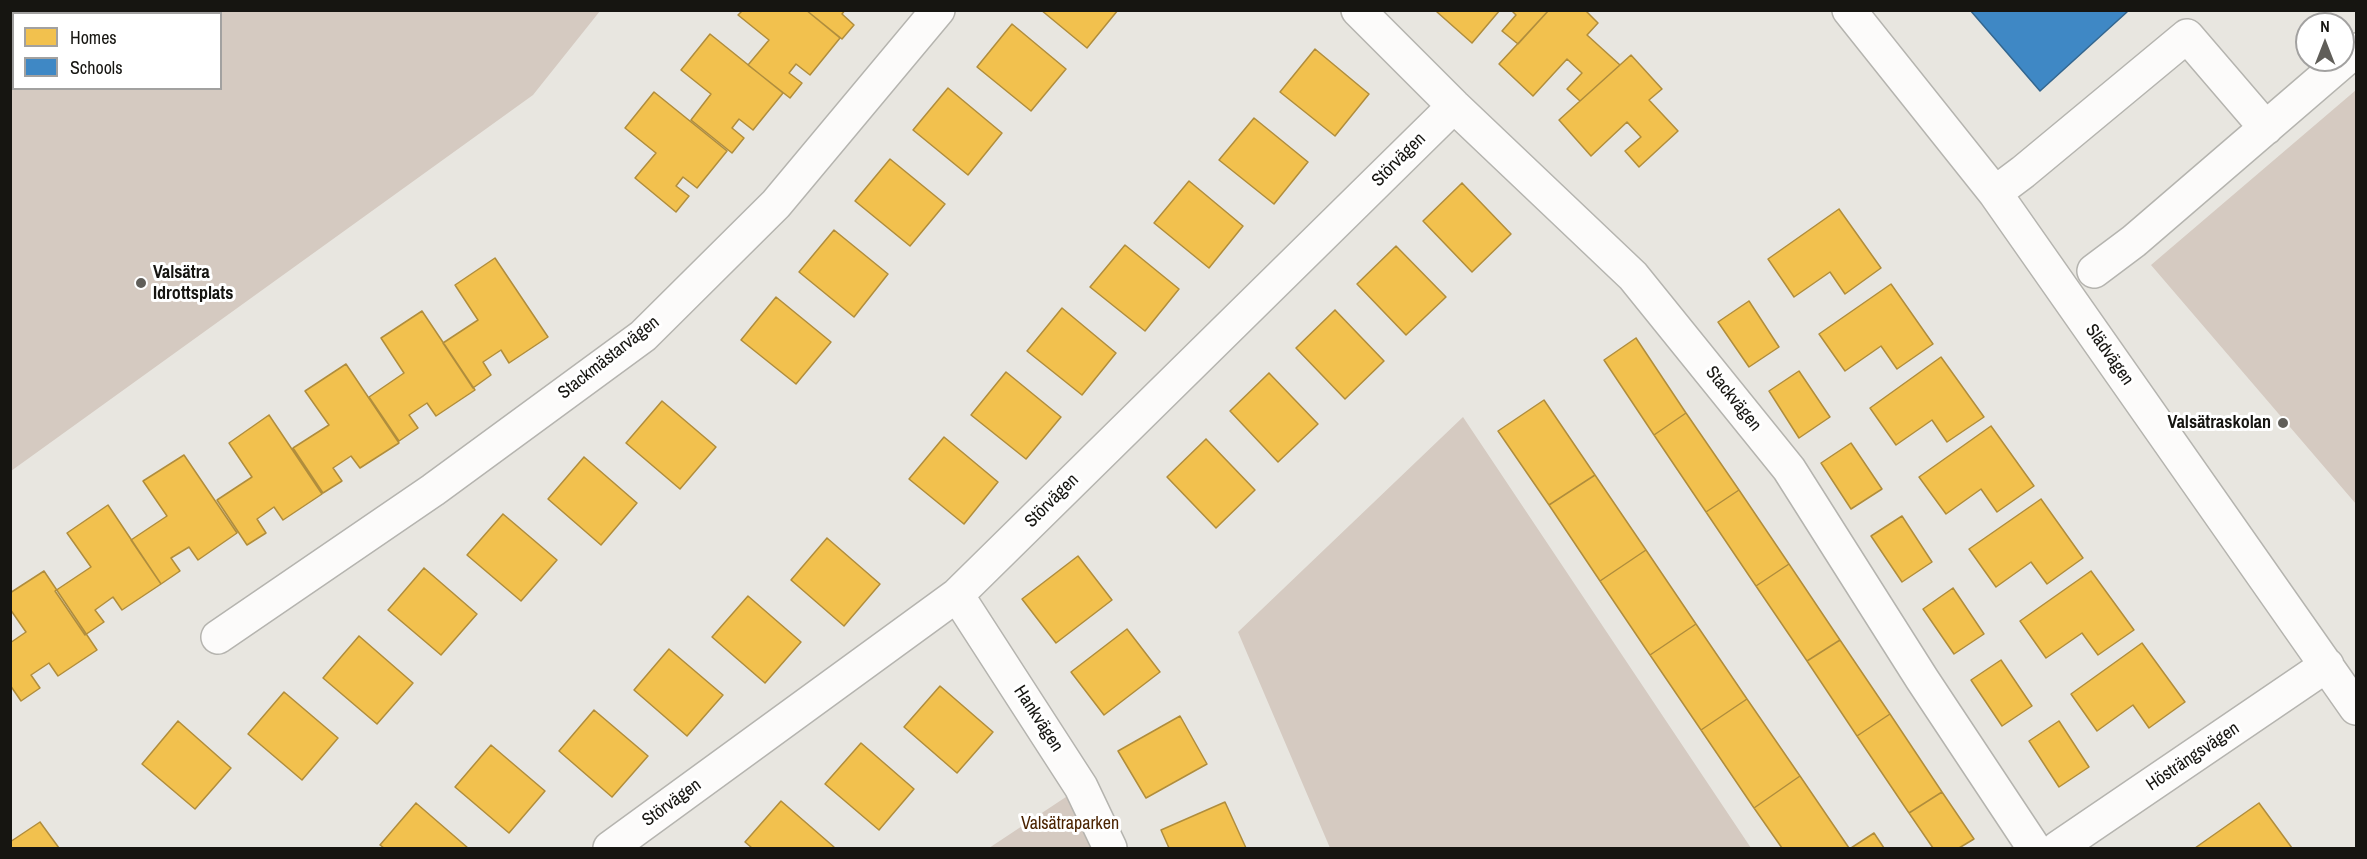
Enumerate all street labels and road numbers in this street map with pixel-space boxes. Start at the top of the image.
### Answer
street label: Störvägen [1368,129,1430,191]
street label: Stackmästarvägen [554,312,664,404]
street label: Slädvägen [2080,320,2138,390]
street label: Stackvägen [1700,362,1766,436]
street label: Störvägen [1021,470,1083,532]
street label: Hankvägen [1009,682,1067,756]
street label: Hösträngsvägen [2142,718,2244,796]
street label: Störvägen [638,774,706,832]

